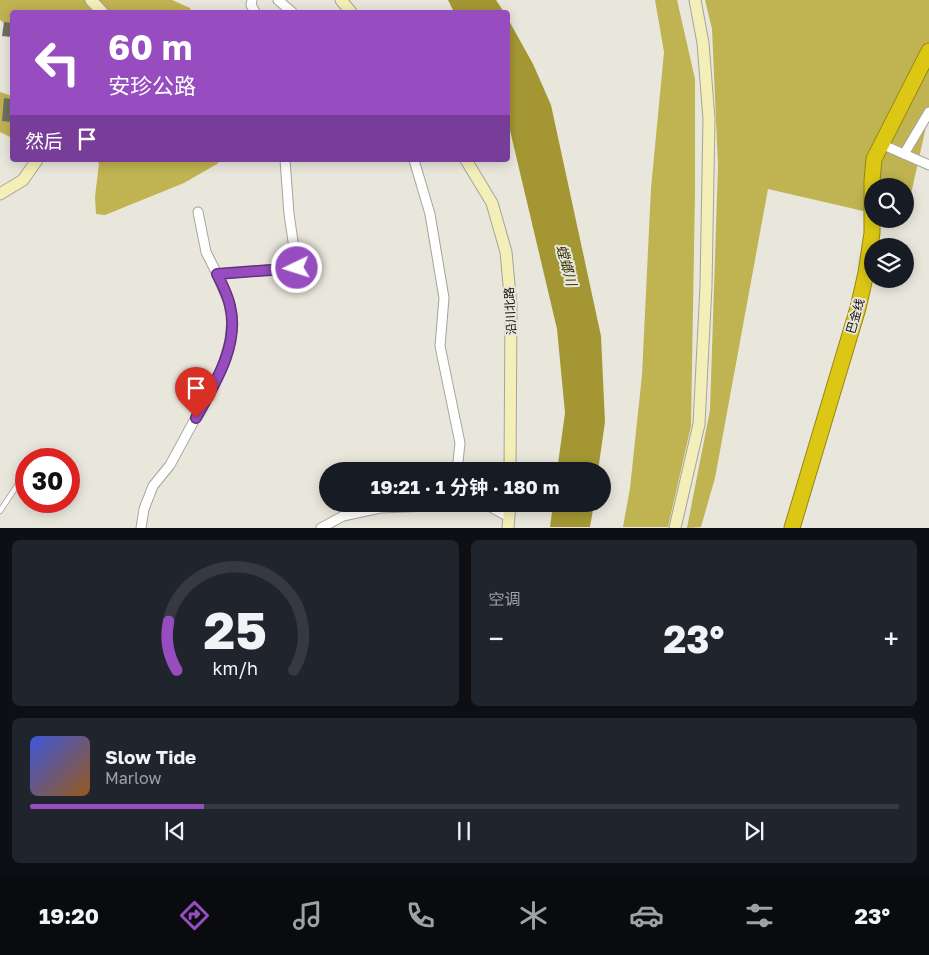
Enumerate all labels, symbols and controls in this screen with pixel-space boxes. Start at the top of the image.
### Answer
text: 60 m [108,26,192,68]
icon: left [25,30,90,95]
text: 安珍公路 [108,72,196,99]
icon: arrive [73,125,101,153]
text: 然后 [25,129,63,152]
map controls [864,178,914,288]
button: search [864,178,914,228]
button: layers [864,238,914,288]
position arrow [270,241,322,293]
water label: 螳螂川 [553,243,581,289]
street label: 沿川北路 [501,287,519,335]
street label: 巴金线 [843,297,867,335]
pin [175,367,217,418]
icon: arrive [182,374,210,402]
speed limit sign: 30 [15,448,80,513]
text: 19:21 · 1 分钟 · 180 m [371,475,559,498]
text: 空调 [489,589,521,609]
text: 25 [204,598,267,660]
text: 23° [663,616,724,661]
text: − [489,622,504,655]
text: + [884,622,899,655]
text: km/h [213,657,258,679]
text: Slow Tide [105,745,196,768]
text: Marlow [105,768,161,788]
icon: previous [161,817,189,845]
icon: pause [450,817,478,845]
icon: next [740,817,768,845]
icon: directions [177,898,212,933]
icon: music [290,898,325,933]
icon: phone [403,898,438,933]
icon: climate [516,898,551,933]
icon: car [629,898,664,933]
icon: filters [742,898,777,933]
text: 19:20 [39,902,99,929]
text: 23° [855,902,890,929]

